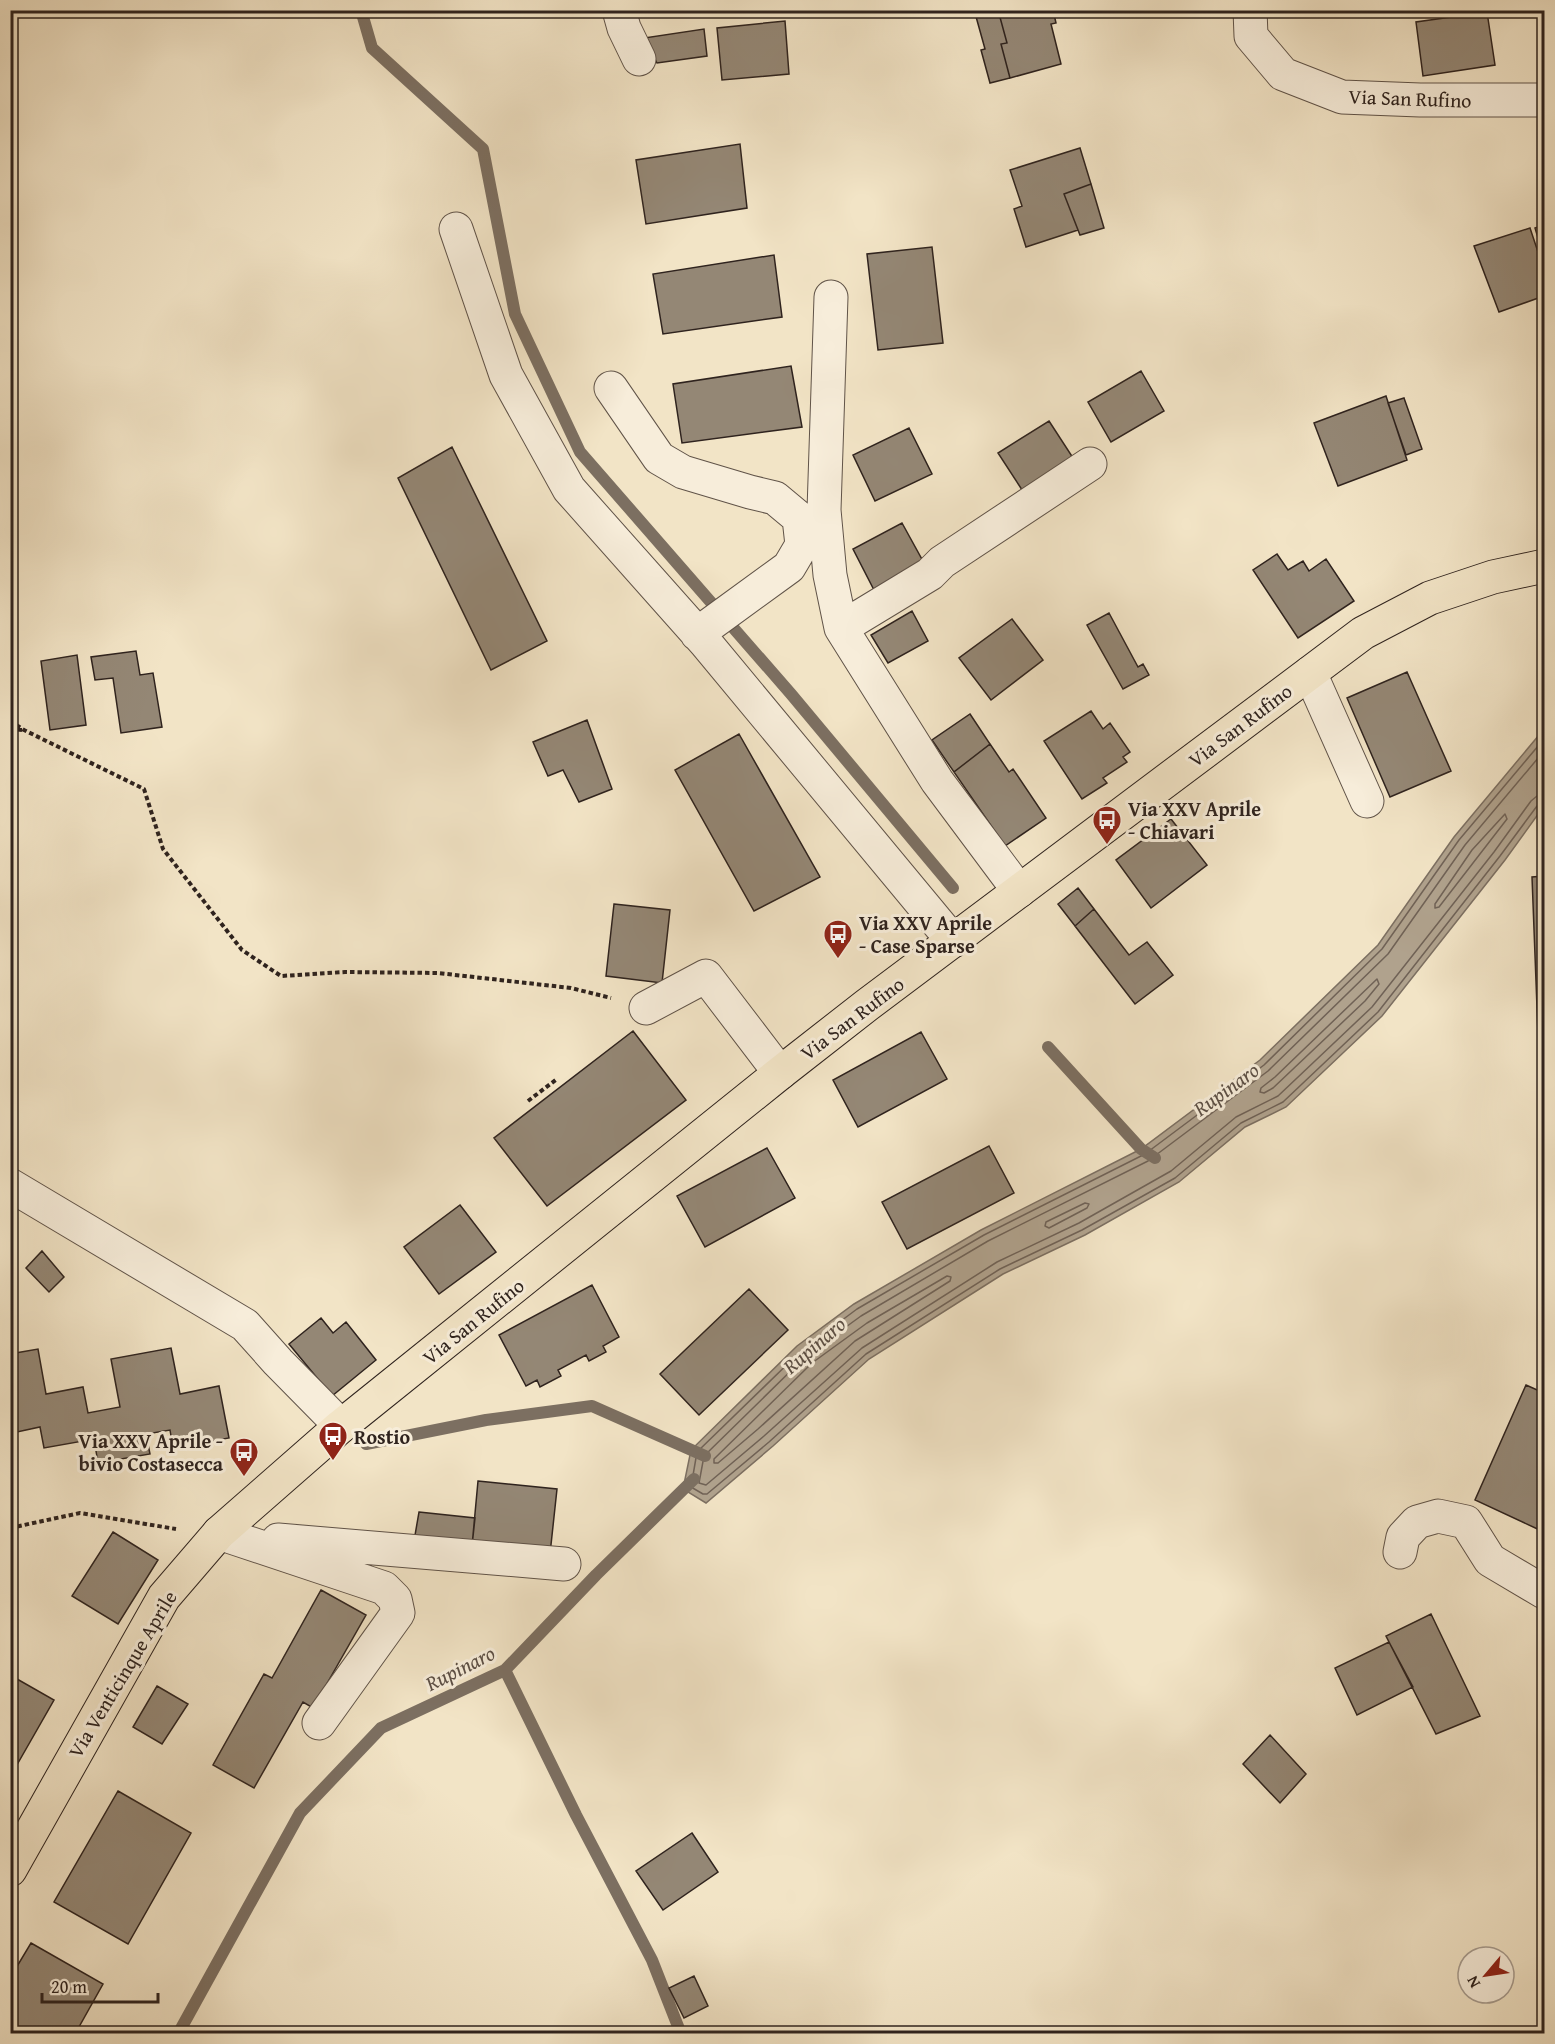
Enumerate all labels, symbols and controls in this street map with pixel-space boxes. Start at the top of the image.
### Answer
street label: Via San Rufino [1348,81,1472,115]
street label: Via San Rufino [1182,676,1298,774]
place label: Via XXV Aprile - Chiavari [1128,794,1261,846]
bus stop icon: Via XXV Aprile - Chiavari [1091,804,1123,846]
place label: Via XXV Aprile - Case Sparse [859,908,992,960]
bus stop icon: Via XXV Aprile - Case Sparse [822,918,854,960]
street label: Via San Rufino [794,969,910,1067]
water label: Rupinaro [1186,1055,1265,1124]
street label: Via San Rufino [416,1271,530,1371]
water label: Rupinaro [775,1309,852,1382]
bus stop icon: Rostio [317,1420,349,1462]
place label: Rostio [354,1422,410,1451]
place label: Via XXV Aprile - bivio Costasecca [78,1426,224,1478]
bus stop icon: Via XXV Aprile - bivio Costasecca [228,1436,260,1478]
street label: Via Venticinque Aprile [61,1585,183,1763]
water label: Rupinaro [419,1637,500,1699]
north arrow [1456,1945,1516,2005]
scale bar [42,1966,158,2004]
text: N [1460,1972,1486,1993]
text: 20 m [51,1973,87,2000]

